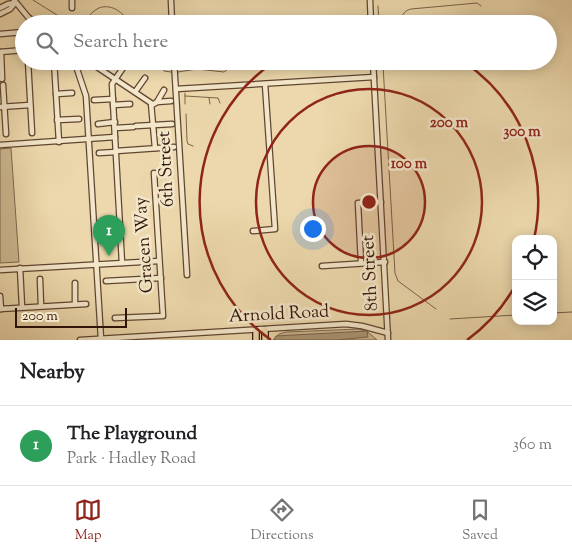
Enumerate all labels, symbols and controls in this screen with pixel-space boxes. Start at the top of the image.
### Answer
search box [15,15,557,70]
icon: search [33,29,61,57]
text: Search here [73,29,168,56]
text: 200 m [430,113,469,134]
text: 300 m [503,122,541,143]
street label: 6th Street [152,130,182,208]
text: 100 m [391,154,428,175]
centre of rings [360,193,378,211]
street label: Gracen Way [129,196,161,294]
pin: 1 [93,215,125,256]
your location [300,216,326,242]
street label: 8th Street [356,234,386,312]
map controls [512,235,557,325]
button: locate [512,235,557,280]
button: layers [512,280,557,325]
street label: Arnold Road [228,299,330,331]
scale bar [15,305,128,328]
text: 200 m [22,307,58,327]
text: Nearby [20,358,85,388]
text: The Playground [67,421,197,448]
text: 1 [33,434,39,457]
text: 360 m [513,434,552,457]
text: Park · Hadley Road [67,448,196,471]
tab: Map [74,496,102,546]
tab: Directions [250,496,314,546]
tab: Saved [462,496,498,546]

